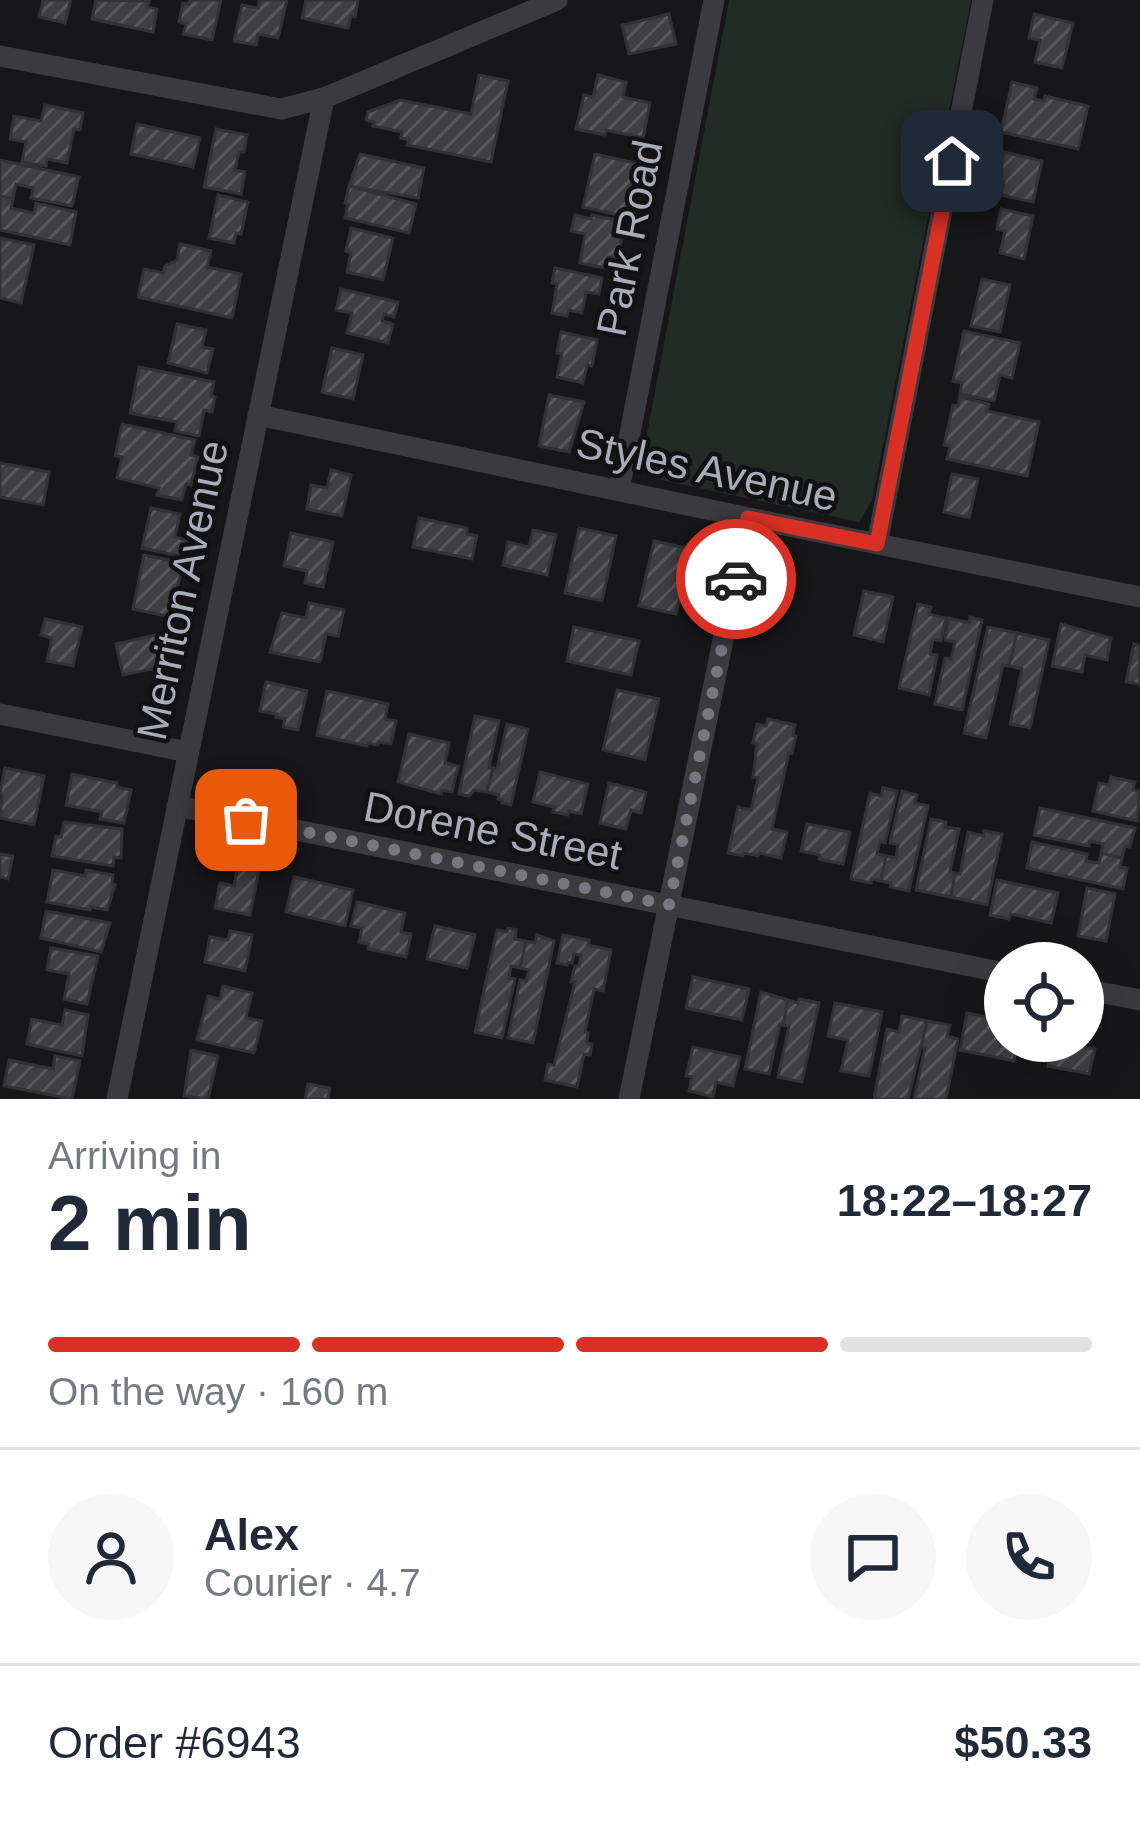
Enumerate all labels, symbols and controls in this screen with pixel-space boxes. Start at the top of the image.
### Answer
pin [901,110,1003,212]
icon: home [919,128,985,194]
street label: Park Road [587,136,671,340]
street label: Styles Avenue [572,419,842,520]
street label: Merriton Avenue [128,436,237,744]
courier [676,519,796,639]
icon: car [703,546,769,612]
pin [195,769,297,871]
street label: Dorene Street [360,782,626,879]
icon: bag [213,787,279,853]
map controls [984,942,1104,1062]
button: locate [984,942,1104,1062]
text: Arriving in [48,1134,221,1177]
text: 18:22–18:27 [837,1175,1092,1226]
text: 2 min [48,1179,252,1267]
text: On the way · 160 m [48,1370,388,1413]
button: person [48,1494,174,1620]
button: chat [810,1494,936,1620]
button: phone [966,1494,1092,1620]
text: Alex [204,1509,299,1560]
text: Courier · 4.7 [204,1561,421,1604]
text: Order #6943 [48,1717,301,1768]
text: $50.33 [954,1717,1092,1768]

